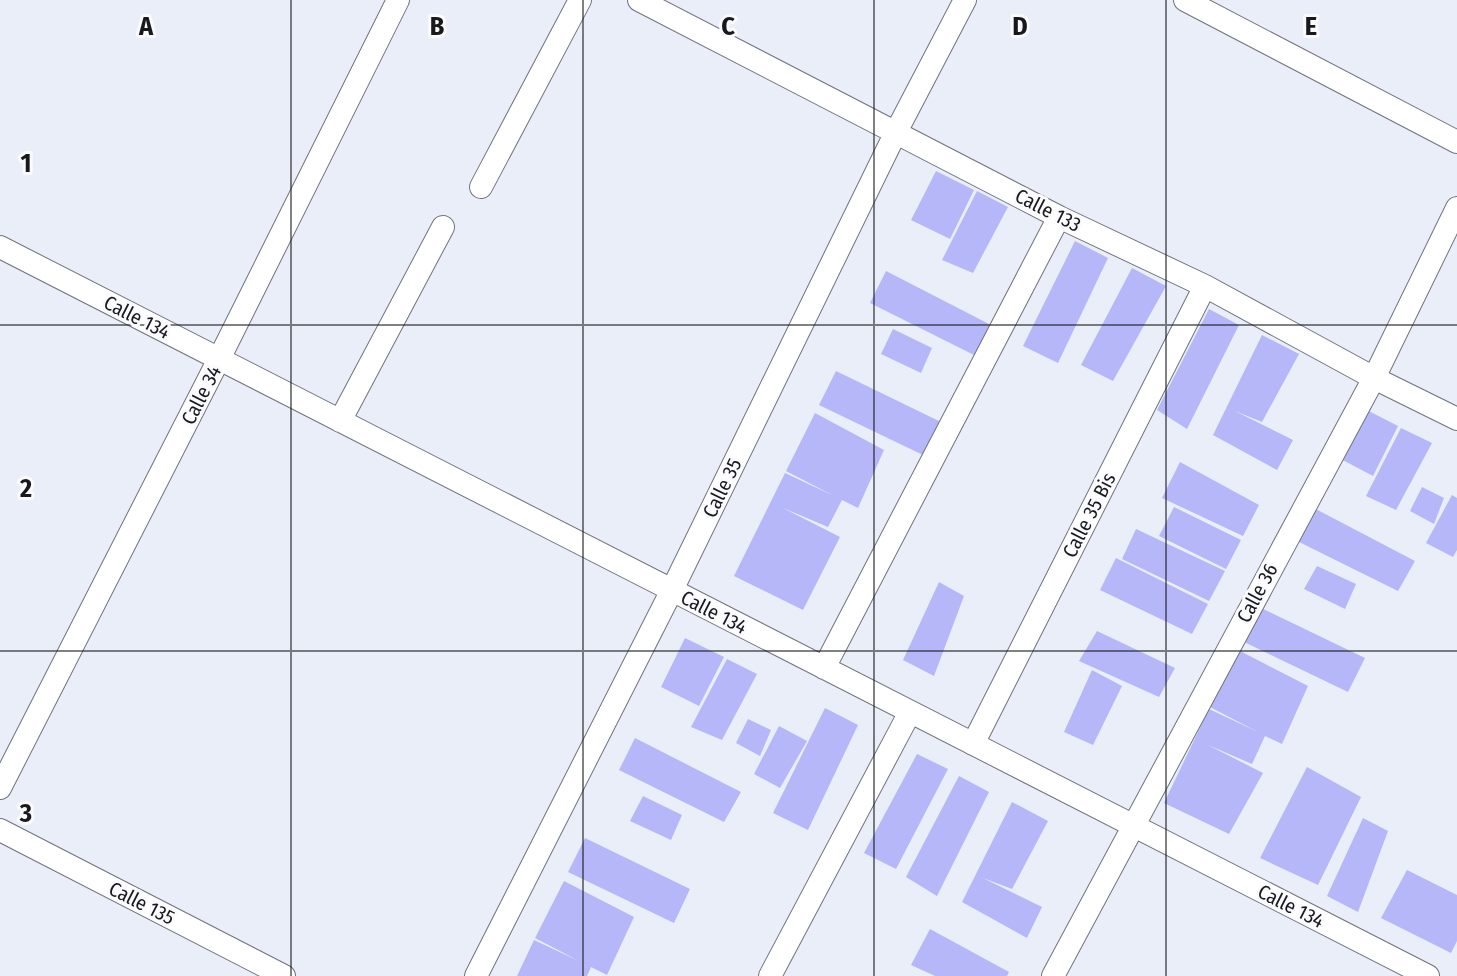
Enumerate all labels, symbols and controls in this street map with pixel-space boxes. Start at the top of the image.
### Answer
text: A [138,11,154,42]
text: B [430,11,445,42]
text: C [721,11,735,42]
text: D [1012,11,1028,42]
text: E [1305,11,1317,42]
text: 1 [21,148,32,179]
street label: Calle 133 [1011,183,1085,237]
street label: Calle 134 [100,290,174,344]
street label: Calle 34 [176,361,226,429]
street label: Calle 35 [697,455,747,521]
street label: Calle 35 Bis [1057,469,1121,561]
text: 2 [19,473,32,504]
street label: Calle 36 [1231,559,1283,627]
street label: Calle 134 [677,585,751,639]
text: 3 [19,798,32,829]
street label: Calle 135 [105,876,179,930]
street label: Calle 134 [1254,879,1328,933]

